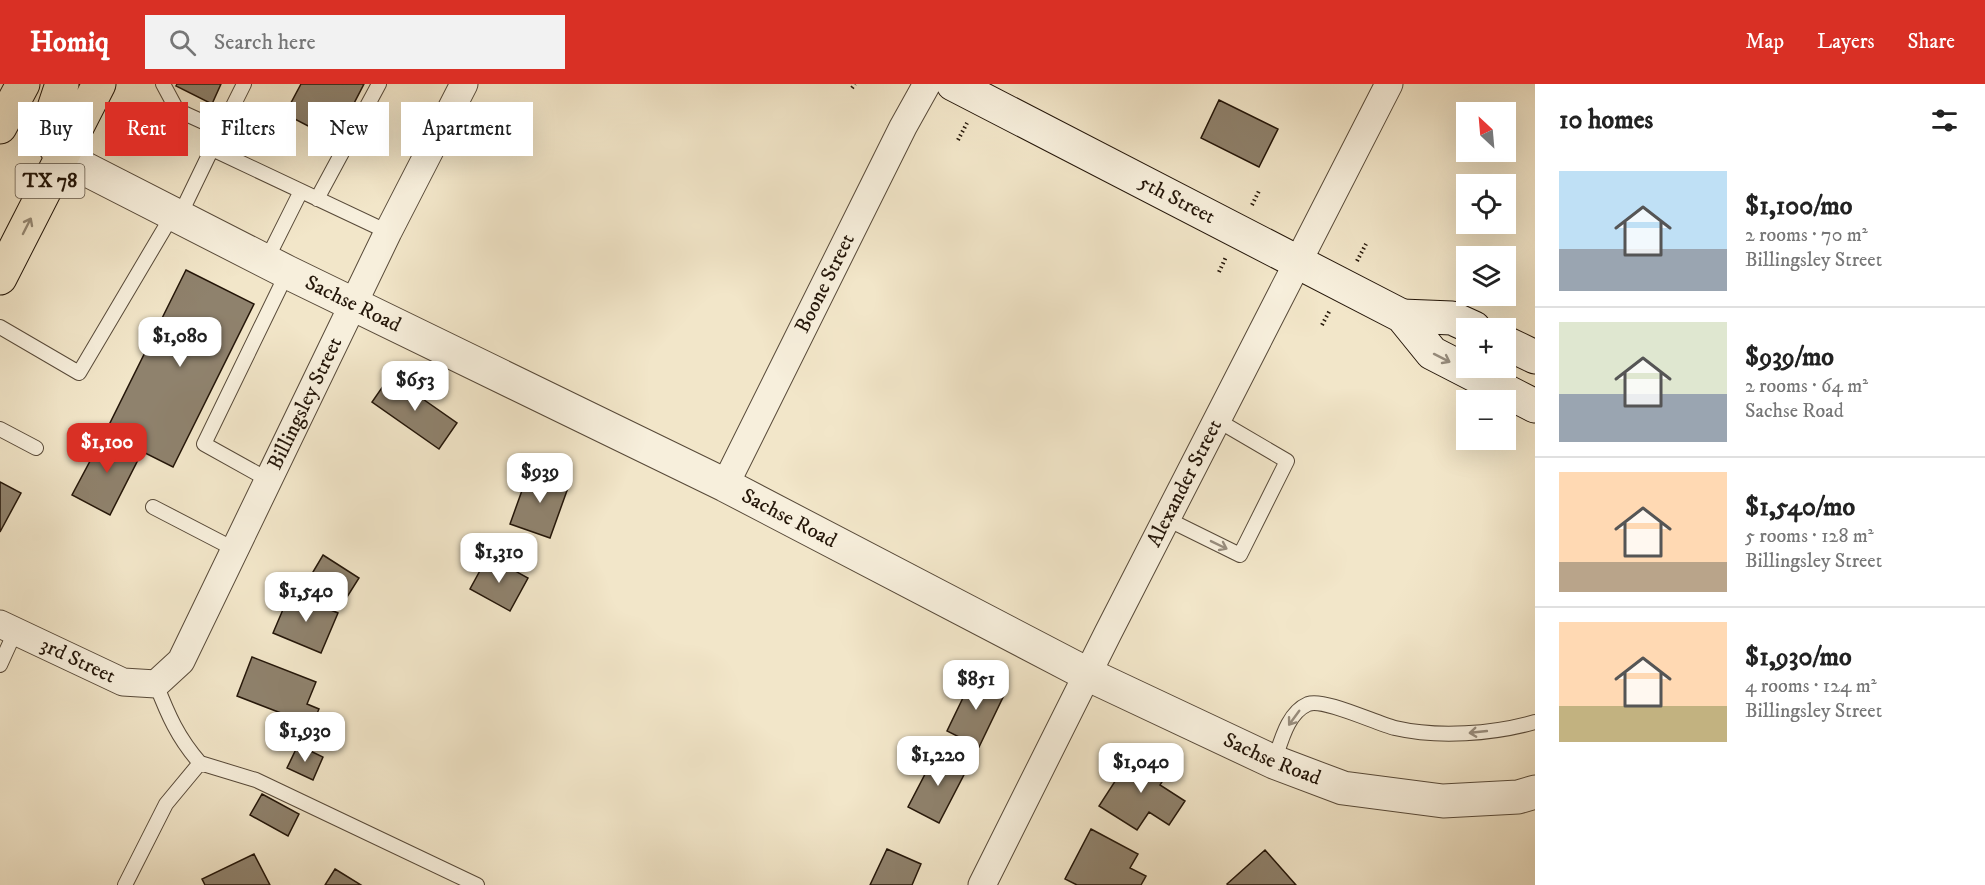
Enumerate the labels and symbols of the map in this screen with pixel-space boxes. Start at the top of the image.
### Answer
north arrow [1456,102,1516,162]
road number: TX 78 [16,164,84,198]
street label: 5th Street [1134,169,1220,230]
one-way arrow [22,218,33,236]
street label: Boone Street [790,229,861,337]
street label: Sachse Road [301,270,406,339]
pin: $1,080 [131,317,229,368]
street label: Billingsley Street [262,333,348,474]
one-way arrow [1432,353,1450,364]
pin: $653 [379,361,451,412]
street label: Alexander Street [1141,415,1228,551]
pin: $1,100 [58,423,156,474]
pin: $939 [504,453,576,504]
street label: Sachse Road [737,483,842,554]
pin: $1,310 [450,533,548,584]
one-way arrow [1210,540,1228,552]
pin: $1,540 [257,572,355,623]
street label: 3rd Street [36,632,120,690]
pin: $851 [940,660,1012,711]
one-way arrow [1288,710,1301,726]
pin: $1,930 [256,712,354,763]
street label: Sachse Road [1219,727,1325,792]
one-way arrow [1468,727,1488,738]
pin: $1,220 [889,736,987,787]
pin: $1,040 [1092,743,1190,794]

